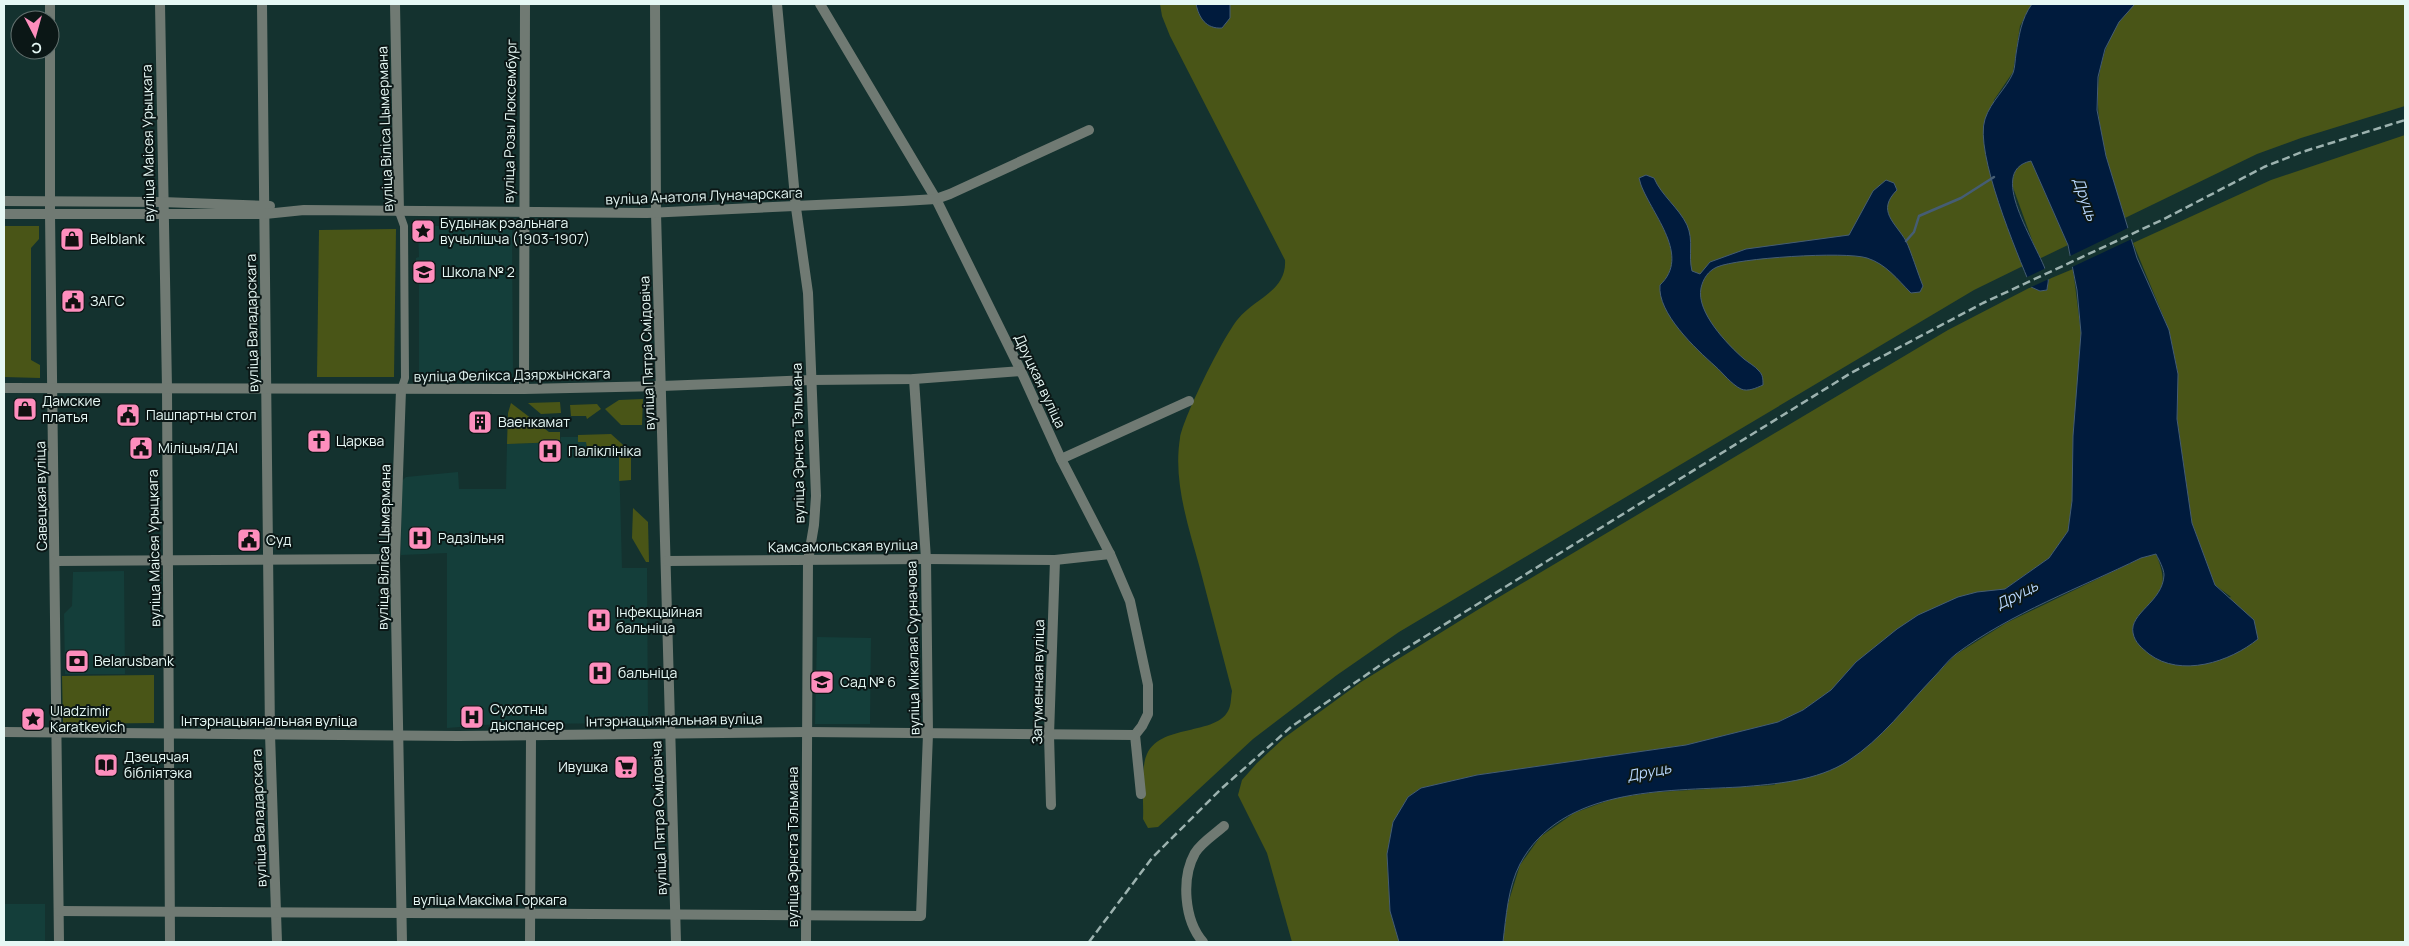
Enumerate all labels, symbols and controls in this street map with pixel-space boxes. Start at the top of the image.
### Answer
north arrow [10,10,60,60]
text: С [30,38,43,58]
street label: вуліца Розы Люксембург [499,38,520,203]
street label: вуліца Віліса Цымермана [372,46,397,212]
street label: вуліца Маісея Урыцкага [137,64,158,222]
water label: Друць [2068,174,2103,224]
street label: вуліца Анатоля Луначарскага [605,183,803,208]
place label: Будынак рэальнага вучылішча (1903-1907) [440,213,590,248]
place icon: Будынак рэальнага вучылішча (1903-1907) [410,218,436,244]
shop icon: Belblank [59,226,85,252]
place label: Belblank [90,229,146,248]
street label: вуліца Валадарскага [241,254,262,392]
school or university icon: Школа № 2 [411,259,437,285]
place label: Школа № 2 [442,262,515,281]
street label: вуліца Пятра Смідовіча [634,276,659,430]
public building icon: ЗАГС [60,288,86,314]
place label: ЗАГС [90,291,125,310]
street label: Друцкая вуліца [1010,331,1071,431]
street label: вуліца Фелікса Дзяржынскага [413,363,611,386]
street label: вуліца Эрнста Тэльмана [787,363,808,523]
place label: Дамские платья [42,391,101,426]
shop icon: Дамские платья [12,396,38,422]
public building icon: Пашпартны стол [115,402,141,428]
place label: Пашпартны стол [146,405,257,424]
building icon: Ваенкамат [467,409,493,435]
place label: Ваенкамат [498,412,570,431]
church icon: Царква [306,428,332,454]
place label: Царква [336,431,384,450]
public building icon: Міліцыя/ДАІ [128,435,154,461]
place label: Міліцыя/ДАІ [158,438,238,457]
hospital icon: Паліклініка [537,438,563,464]
street label: Савецкая вуліца [30,441,51,551]
place label: Паліклініка [568,441,641,460]
street label: вуліца Віліса Цымермана [373,464,394,630]
street label: вуліца Маісея Урыцкага [143,469,164,627]
hospital icon: Радзільня [407,525,433,551]
public building icon: Суд [236,527,262,553]
place label: Радзільня [438,528,504,547]
place label: Суд [266,530,292,549]
street label: Камсамольская вуліца [768,535,918,556]
street label: вуліца Мікалая Сурначова [901,561,924,735]
water label: Друць [1992,575,2042,614]
place label: Інфекцыйная бальніца [616,602,703,637]
hospital icon: Інфекцыйная бальніца [586,607,612,633]
street label: Загуменная вуліца [1027,619,1048,745]
bank icon: Belarusbank [64,648,90,674]
place label: Belarusbank [94,651,175,670]
hospital icon: бальніца [587,660,613,686]
place label: бальніца [618,663,677,682]
school or university icon: Сад № 6 [809,669,835,695]
place label: Сад № 6 [840,672,896,691]
place label: Сухотны дыспансер [490,699,564,734]
place label: Uladzimir Karatkevich [50,701,125,736]
hospital icon: Сухотны дыспансер [459,704,485,730]
place icon: Uladzimir Karatkevich [20,706,46,732]
street label: Інтэрнацыянальная вуліца [586,708,762,731]
street label: Інтэрнацыянальная вуліца [181,711,357,730]
street label: вуліца Пятра Смідовіча [646,741,671,895]
place label: Дзецячая бібліятэка [124,747,192,782]
street label: вуліца Валадарскага [247,749,270,887]
library icon: Дзецячая бібліятэка [93,752,119,778]
supermarket icon: Ивушка [613,754,639,780]
place label: Ивушка [558,757,608,776]
water label: Друць [1625,757,1674,786]
street label: вуліца Эрнста Тэльмана [783,767,802,927]
street label: вуліца Максіма Горкага [413,890,567,909]

